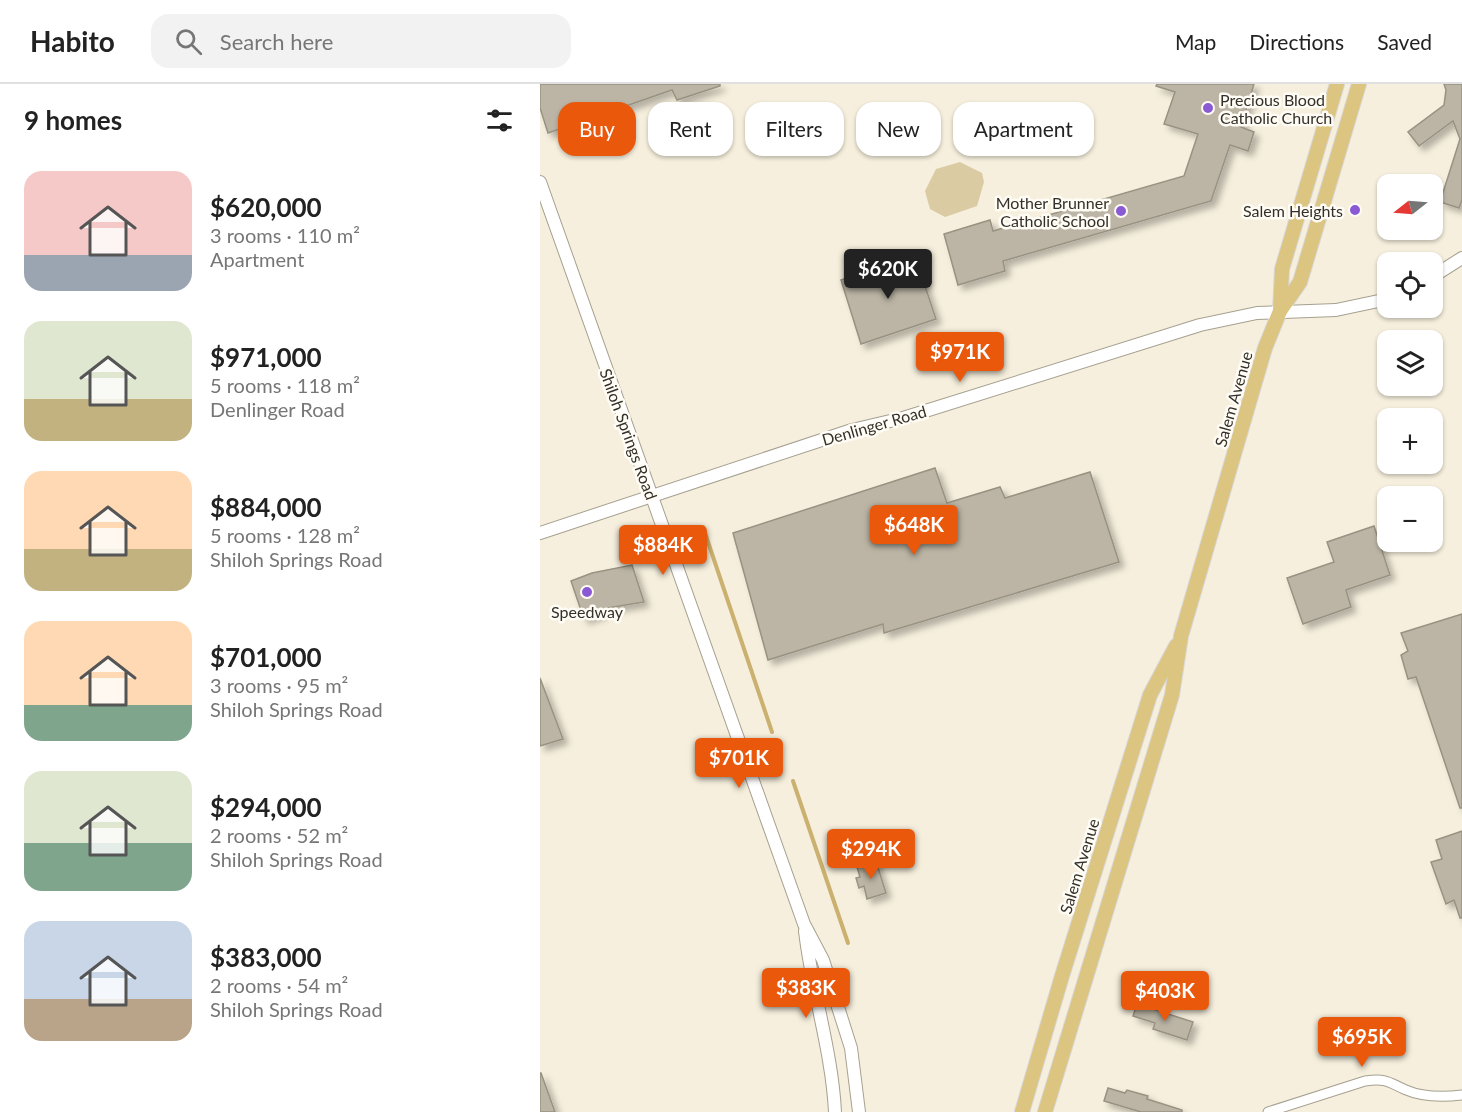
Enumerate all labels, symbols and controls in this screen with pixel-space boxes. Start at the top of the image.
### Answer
search box [151,14,571,68]
text: Habito [30,24,115,58]
icon: search [172,25,205,58]
text: Search here [220,28,333,55]
text: Map [1175,29,1216,54]
text: Directions [1249,29,1344,54]
text: Saved [1377,29,1432,54]
place label: Precious Blood Catholic Church [1220,90,1332,127]
marker: Precious Blood Catholic Church [1201,101,1215,115]
chip: Buy [558,102,636,156]
chip: Rent [648,102,733,156]
chip: Filters [745,102,844,156]
chip: New [856,102,941,156]
chip: Apartment [953,102,1094,156]
text: 9 homes [24,104,122,136]
icon: filters [483,104,516,137]
north arrow [1377,174,1443,240]
map controls [1377,174,1443,552]
text: $620,000 [210,191,322,223]
place label: Mother Brunner Catholic School [996,193,1109,230]
icon: home [72,195,144,267]
place label: Salem Heights [1243,201,1343,220]
marker: Salem Heights [1348,203,1362,217]
marker: Mother Brunner Catholic School [1114,204,1128,218]
text: 3 rooms · 110 m² [210,223,360,247]
text: Apartment [210,247,304,271]
pin: $620K [846,249,930,300]
button: locate [1377,252,1443,318]
text: $620K [858,256,918,280]
button: layers [1377,330,1443,396]
pin: $971K [918,332,1002,383]
text: $971K [930,339,990,363]
text: $971,000 [210,341,322,373]
icon: home [72,345,144,417]
street label: Salem Avenue [1210,349,1256,449]
street label: Shiloh Springs Road [596,366,662,502]
text: 5 rooms · 118 m² [210,373,360,397]
text: Denlinger Road [210,397,345,421]
street label: Denlinger Road [820,401,928,449]
button: + [1377,408,1443,474]
button: − [1377,486,1443,552]
text: $884,000 [210,491,322,523]
icon: home [72,495,144,567]
pin: $648K [872,505,956,556]
text: $648K [884,512,944,536]
text: 5 rooms · 128 m² [210,523,360,547]
pin: $884K [621,525,705,576]
text: $884K [633,532,693,556]
text: Shiloh Springs Road [210,547,383,571]
marker: Speedway [580,585,594,599]
place label: Speedway [551,602,624,621]
text: $701,000 [210,641,322,673]
icon: home [72,645,144,717]
text: 3 rooms · 95 m² [210,673,348,697]
text: Shiloh Springs Road [210,697,383,721]
pin: $701K [697,738,781,789]
text: $701K [709,745,769,769]
text: $294,000 [210,791,322,823]
icon: home [72,795,144,867]
street label: Salem Avenue [1056,816,1102,916]
text: 2 rooms · 52 m² [210,823,348,847]
pin: $294K [829,829,913,880]
text: $294K [841,836,901,860]
text: Shiloh Springs Road [210,847,383,871]
text: $383,000 [210,941,322,973]
icon: home [72,945,144,1017]
pin: $383K [764,968,848,1019]
pin: $403K [1123,971,1207,1022]
text: 2 rooms · 54 m² [210,973,348,997]
text: $383K [776,975,836,999]
text: $403K [1135,978,1195,1002]
text: Shiloh Springs Road [210,997,383,1021]
pin: $695K [1320,1017,1404,1068]
text: $695K [1332,1024,1392,1048]

